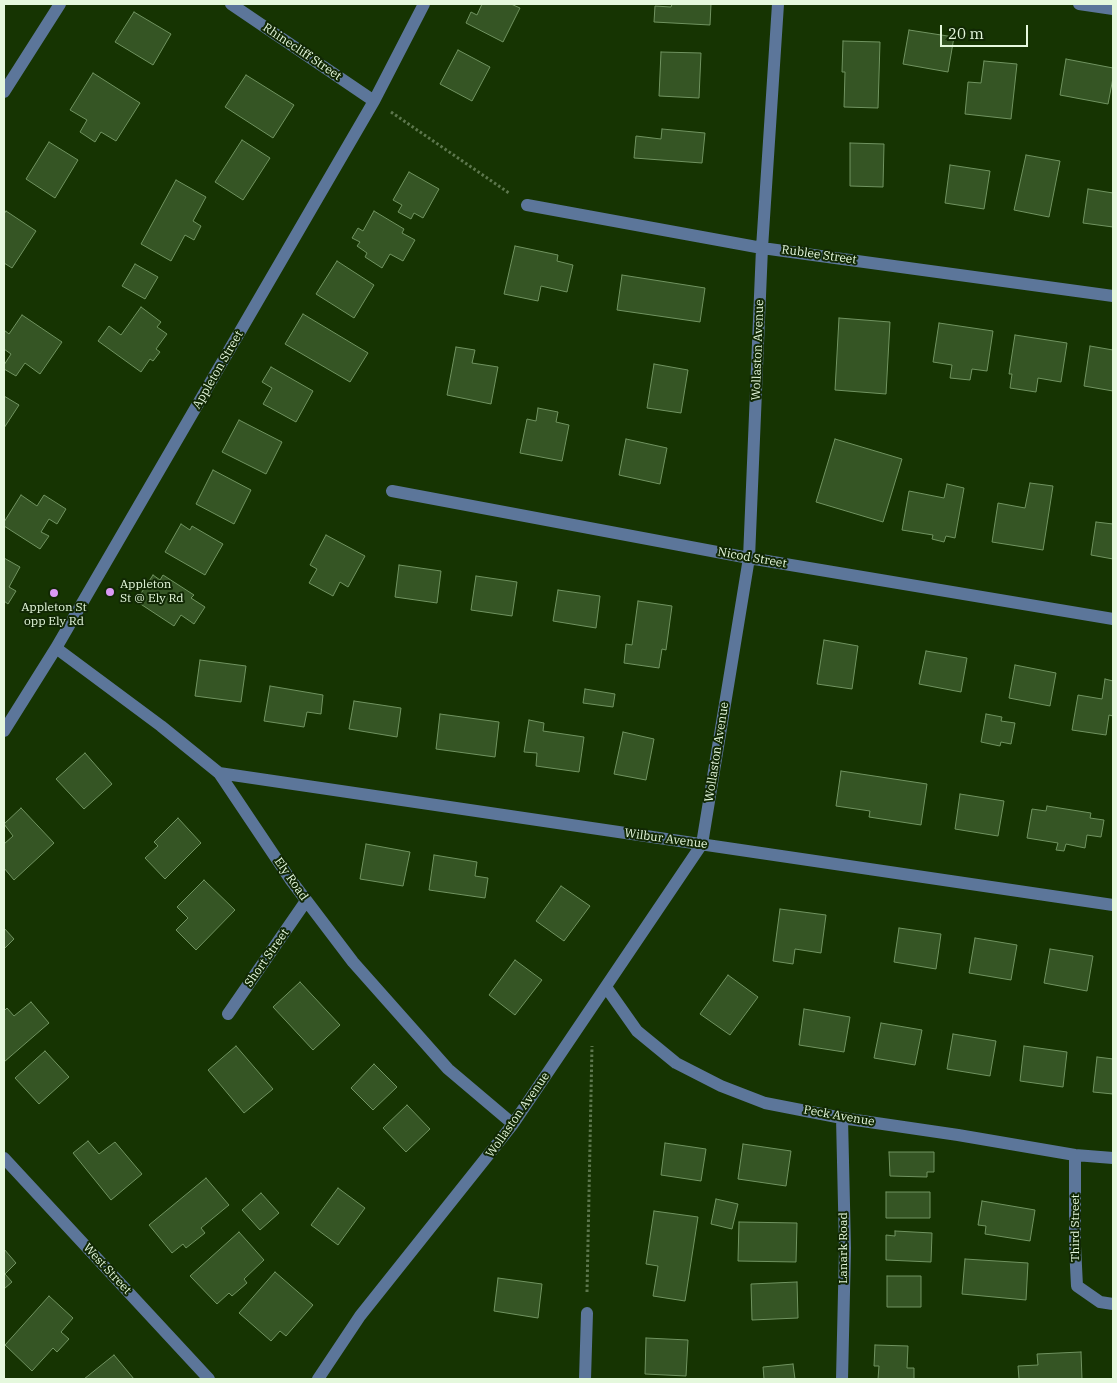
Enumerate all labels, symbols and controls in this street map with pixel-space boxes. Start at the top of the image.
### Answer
scale bar [942,15,1030,47]
street label: Rhinecliff Street [260,20,344,84]
text: 20 m [948,24,984,43]
street label: Rublee Street [781,243,857,267]
street label: Wollaston Avenue [749,299,767,401]
street label: Appleton Street [190,328,246,412]
street label: Nicod Street [716,545,788,571]
place label: Appleton St @ Ely Rd [120,578,184,606]
marker: Appleton St @ Ely Rd [104,586,116,598]
marker: Appleton St opp Ely Rd [48,587,60,599]
place label: Appleton St opp Ely Rd [21,601,87,629]
street label: Wollaston Avenue [702,701,732,803]
street label: Wilbur Avenue [624,826,708,852]
street label: Ely Road [271,855,311,903]
street label: Short Street [242,926,292,990]
street label: Wollaston Avenue [483,1070,553,1160]
street label: Peck Avenue [802,1103,876,1129]
street label: Third Street [1069,1194,1083,1262]
street label: Lanark Road [837,1212,851,1284]
street label: West Street [80,1241,134,1297]

